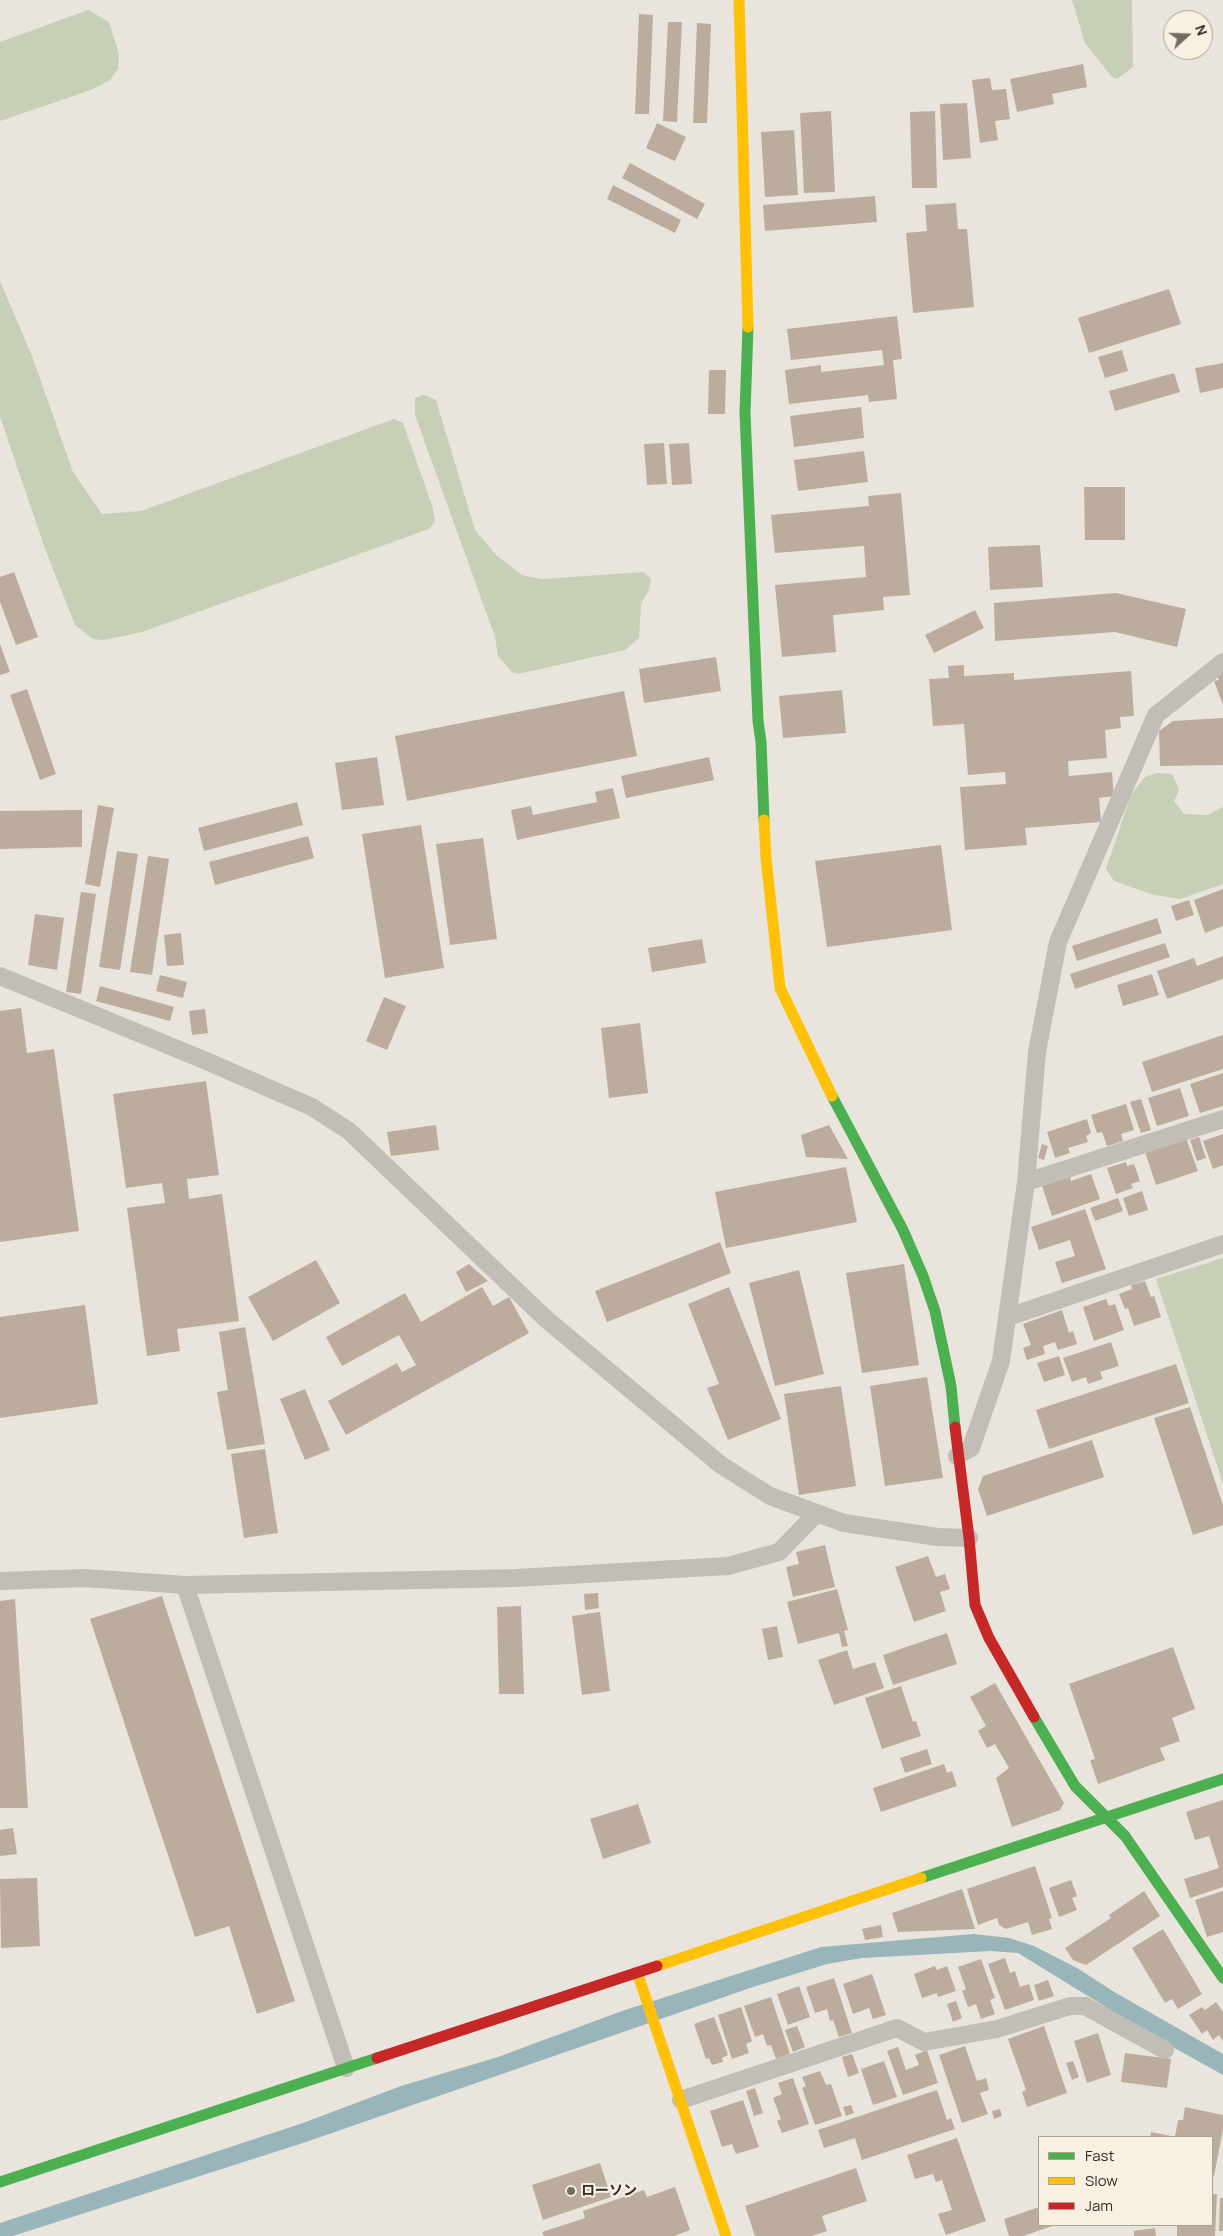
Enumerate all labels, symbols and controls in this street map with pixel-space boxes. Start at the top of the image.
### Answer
north arrow [1163,10,1213,60]
text: N [1191,22,1212,38]
legend [1038,2136,1213,2226]
text: Fast [1085,2145,1114,2166]
text: Slow [1085,2170,1118,2191]
place label: ローソン [581,2183,637,2199]
marker: ローソン [565,2185,577,2197]
text: Jam [1085,2195,1113,2216]

